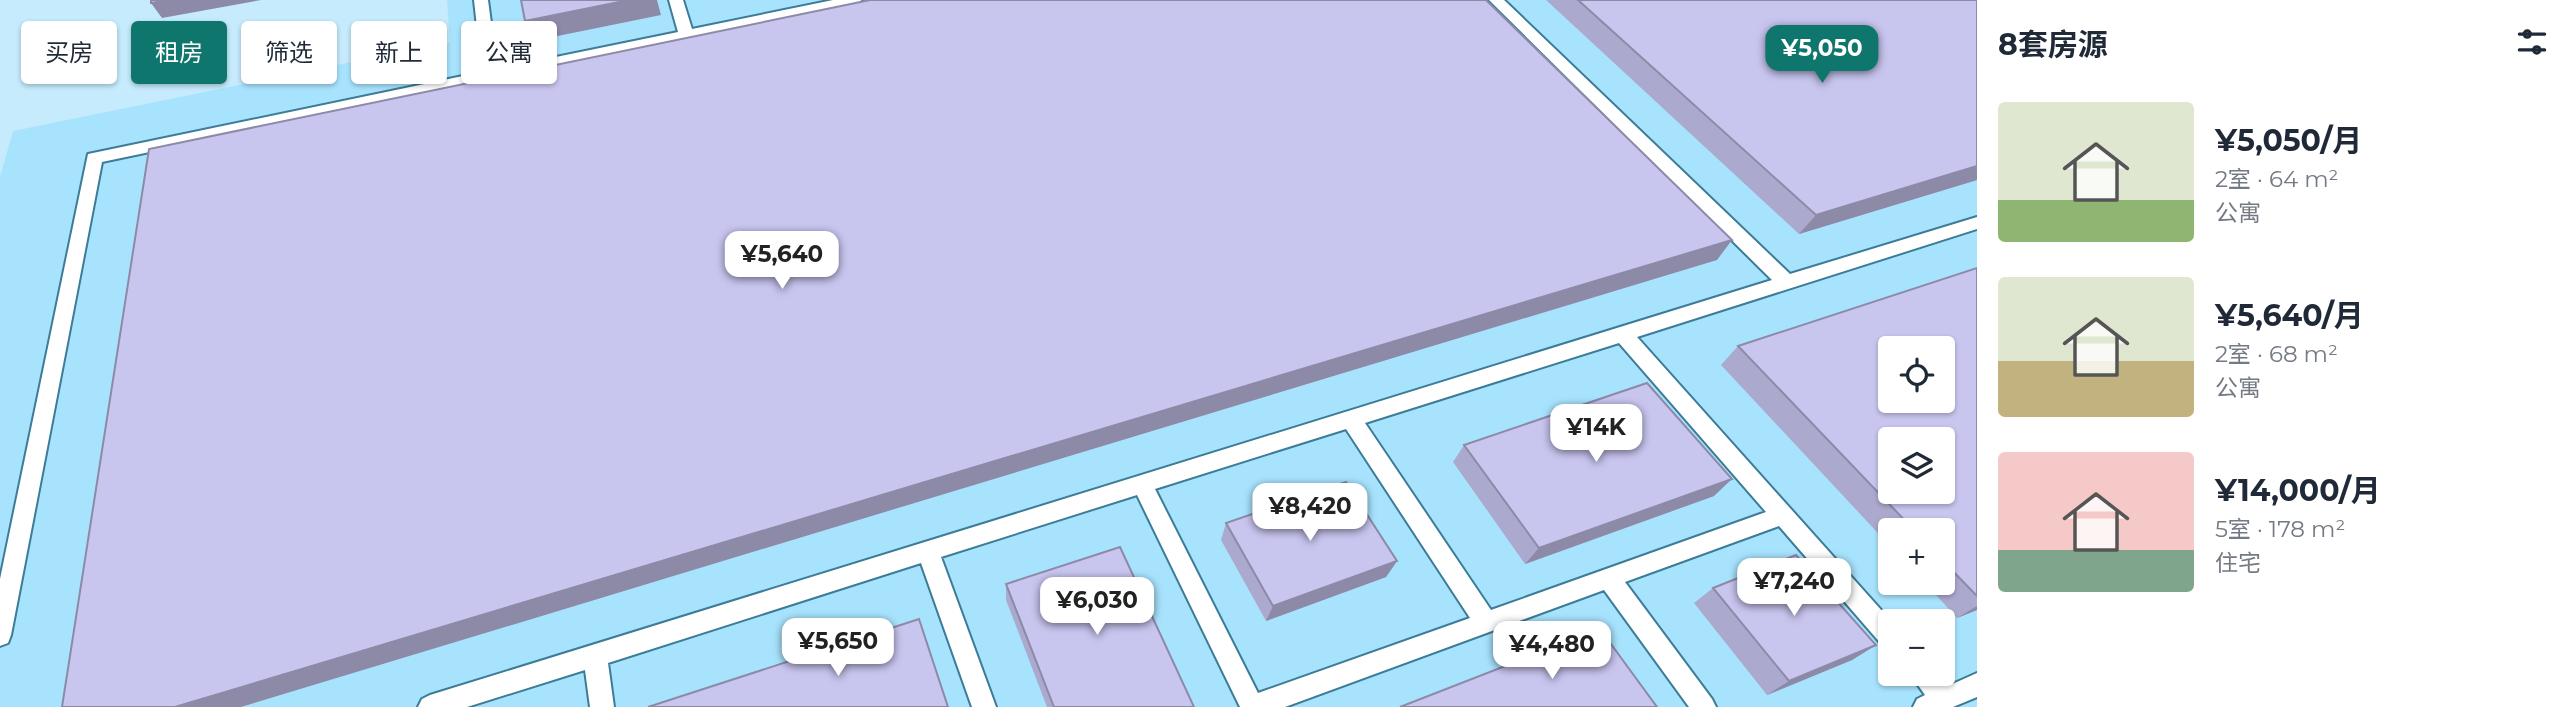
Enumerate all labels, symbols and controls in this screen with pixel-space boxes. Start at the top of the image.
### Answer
chip: 买房 [21,21,117,84]
chip: 租房 [131,21,227,84]
chip: 筛选 [241,21,337,84]
chip: 新上 [351,21,447,84]
chip: 公寓 [461,21,557,84]
icon: filters [2513,23,2551,61]
pin: ¥5,050 [1765,25,1879,85]
text: 8套房源 [1998,26,2108,63]
text: ¥5,050 [1781,34,1863,62]
text: ¥5,050/月 [2215,122,2362,159]
icon: home [2054,130,2138,214]
text: 2室 · 64 m² [2215,165,2338,193]
text: 公寓 [2215,199,2261,227]
pin: ¥5,640 [725,232,839,291]
text: ¥5,640 [741,240,823,268]
text: ¥5,640/月 [2215,297,2364,334]
icon: home [2054,305,2138,389]
map controls [1878,336,1955,686]
button: locate [1878,336,1955,413]
text: 2室 · 68 m² [2215,340,2338,368]
text: 公寓 [2215,374,2261,402]
pin: ¥14K [1555,405,1637,464]
text: ¥14K [1566,413,1626,441]
button: layers [1878,427,1955,504]
text: ¥14,000/月 [2215,472,2381,509]
icon: home [2054,480,2138,564]
pin: ¥8,420 [1253,484,1367,543]
text: ¥8,420 [1268,492,1352,520]
text: 5室 · 178 m² [2215,515,2345,543]
button: + [1878,518,1955,595]
text: 住宅 [2215,549,2261,577]
pin: ¥7,240 [1737,558,1851,618]
text: ¥7,240 [1753,567,1835,595]
pin: ¥6,030 [1040,578,1154,637]
text: ¥6,030 [1056,586,1138,614]
button: − [1878,609,1955,686]
pin: ¥5,650 [781,618,895,678]
pin: ¥4,480 [1495,622,1609,681]
text: ¥5,650 [798,627,878,655]
text: ¥4,480 [1509,630,1595,658]

